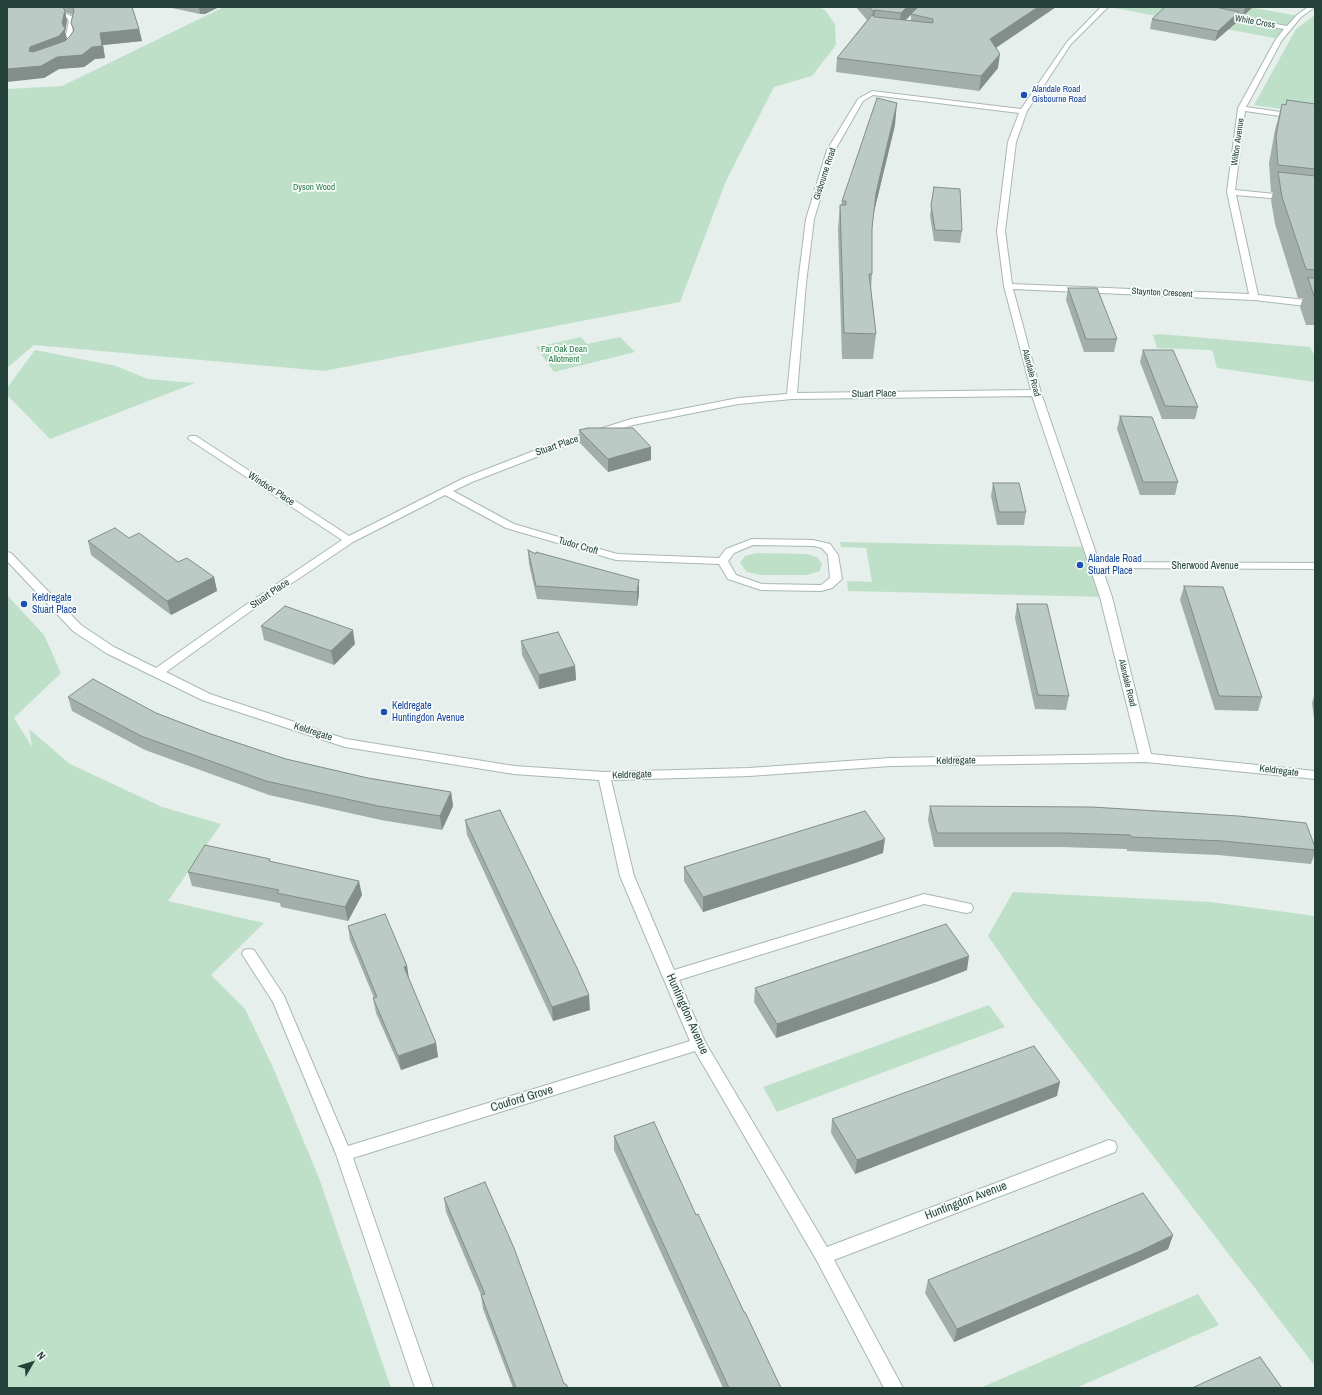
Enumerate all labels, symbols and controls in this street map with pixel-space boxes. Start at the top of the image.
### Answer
street label: White Cross [1234,13,1276,31]
place label: Alandale Road Gisbourne Road [1032,85,1086,106]
marker: Alandale Road Gisbourne Road [1019,90,1029,100]
street label: Wilton Avenue [1229,118,1247,166]
street label: Gisbourne Road [811,147,839,201]
park label: Dyson Wood [293,183,335,193]
street label: Staynton Crescent [1131,286,1193,300]
park label: Far Oak Dean Allotment [541,345,587,366]
street label: Alandale Road [1020,348,1042,398]
street label: Stuart Place [852,388,896,400]
street label: Stuart Place [534,433,580,459]
street label: Windsor Place [245,469,297,509]
street label: Tudor Croft [557,535,599,557]
place label: Alandale Road Stuart Place [1088,553,1142,576]
marker: Alandale Road Stuart Place [1075,560,1085,570]
street label: Sherwood Avenue [1172,560,1238,572]
street label: Stuart Place [248,577,292,611]
place label: Keldregate Stuart Place [32,592,77,616]
marker: Keldregate Stuart Place [19,599,29,609]
street label: Alandale Road [1116,658,1138,708]
place label: Keldregate Huntingdon Avenue [392,700,464,724]
marker: Keldregate Huntingdon Avenue [379,707,389,717]
street label: Keldregate [292,720,334,744]
street label: Keldregate [936,755,976,767]
street label: Keldregate [1259,763,1299,779]
street label: Keldregate [612,768,652,782]
street label: Huntingdon Avenue [663,971,711,1057]
street label: Couford Grove [489,1083,555,1115]
street label: Huntingdon Avenue [923,1179,1009,1223]
north arrow [12,1343,52,1383]
text: N [34,1349,49,1362]

